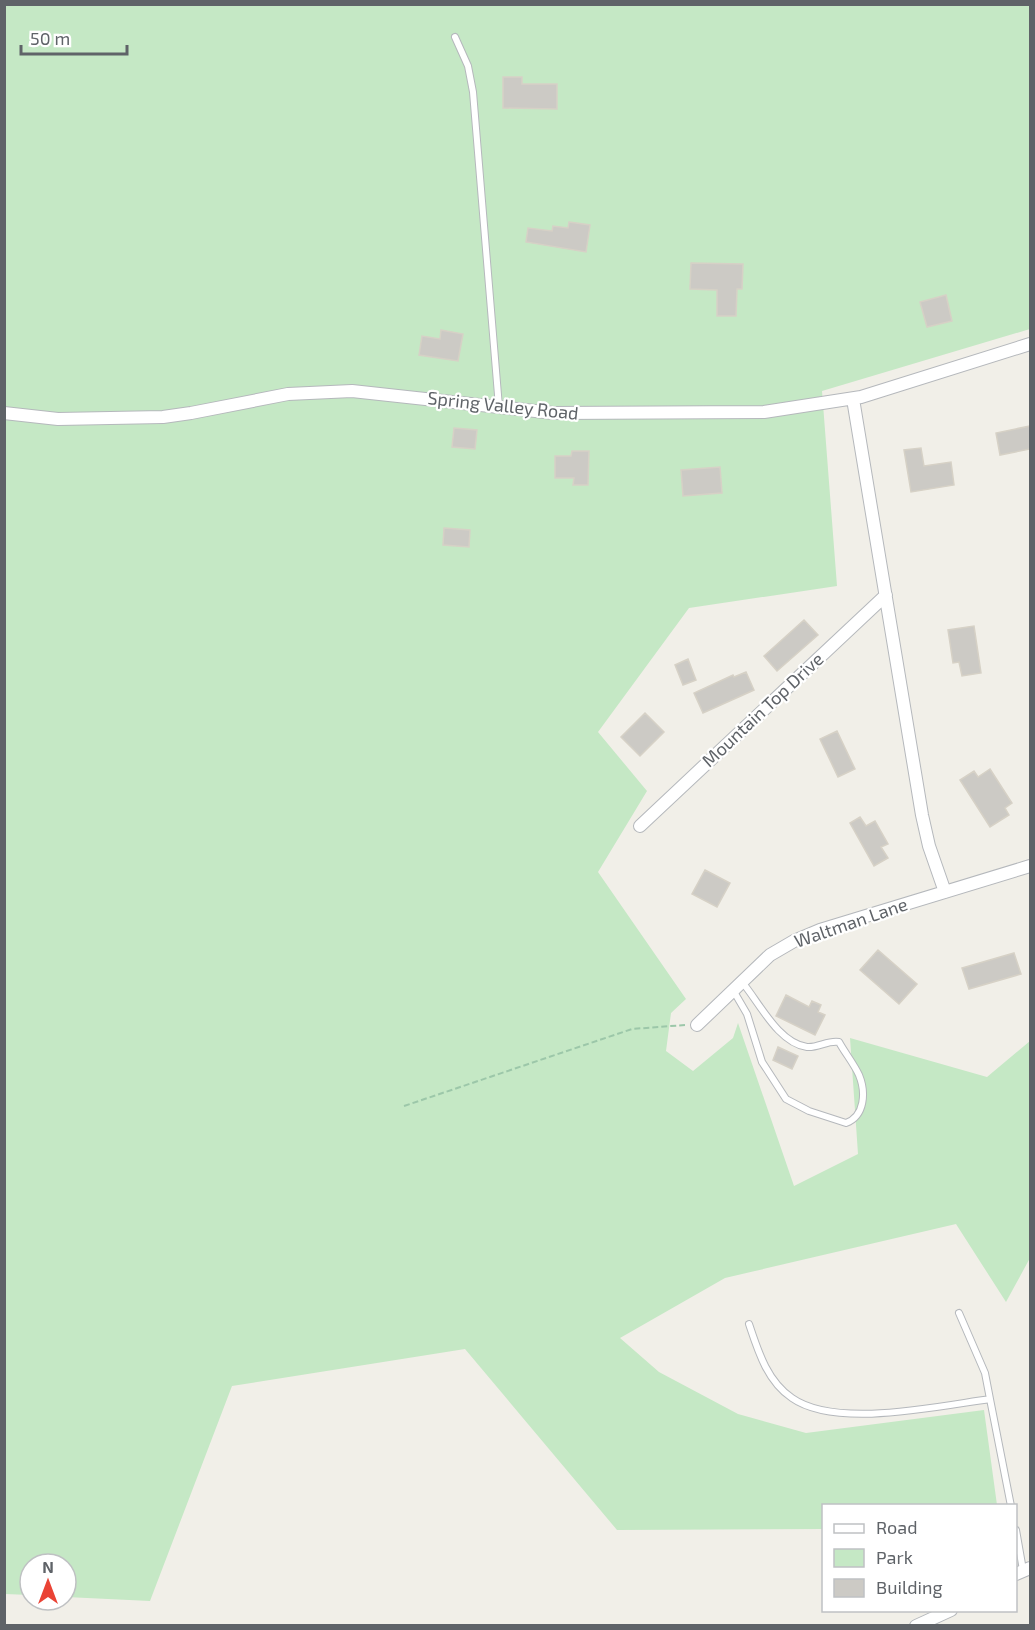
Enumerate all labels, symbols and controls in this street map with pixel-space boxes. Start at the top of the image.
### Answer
scale bar [21,18,128,56]
text: 50 m [30,27,70,49]
street label: Spring Valley Road [427,386,580,424]
street label: Mountain Top Drive [697,647,828,771]
street label: Waltman Lane [791,892,910,952]
legend [822,1504,1017,1612]
text: Road [876,1516,917,1538]
text: Park [876,1546,913,1568]
north arrow [18,1552,78,1612]
text: N [42,1557,54,1576]
text: Building [876,1576,943,1598]

